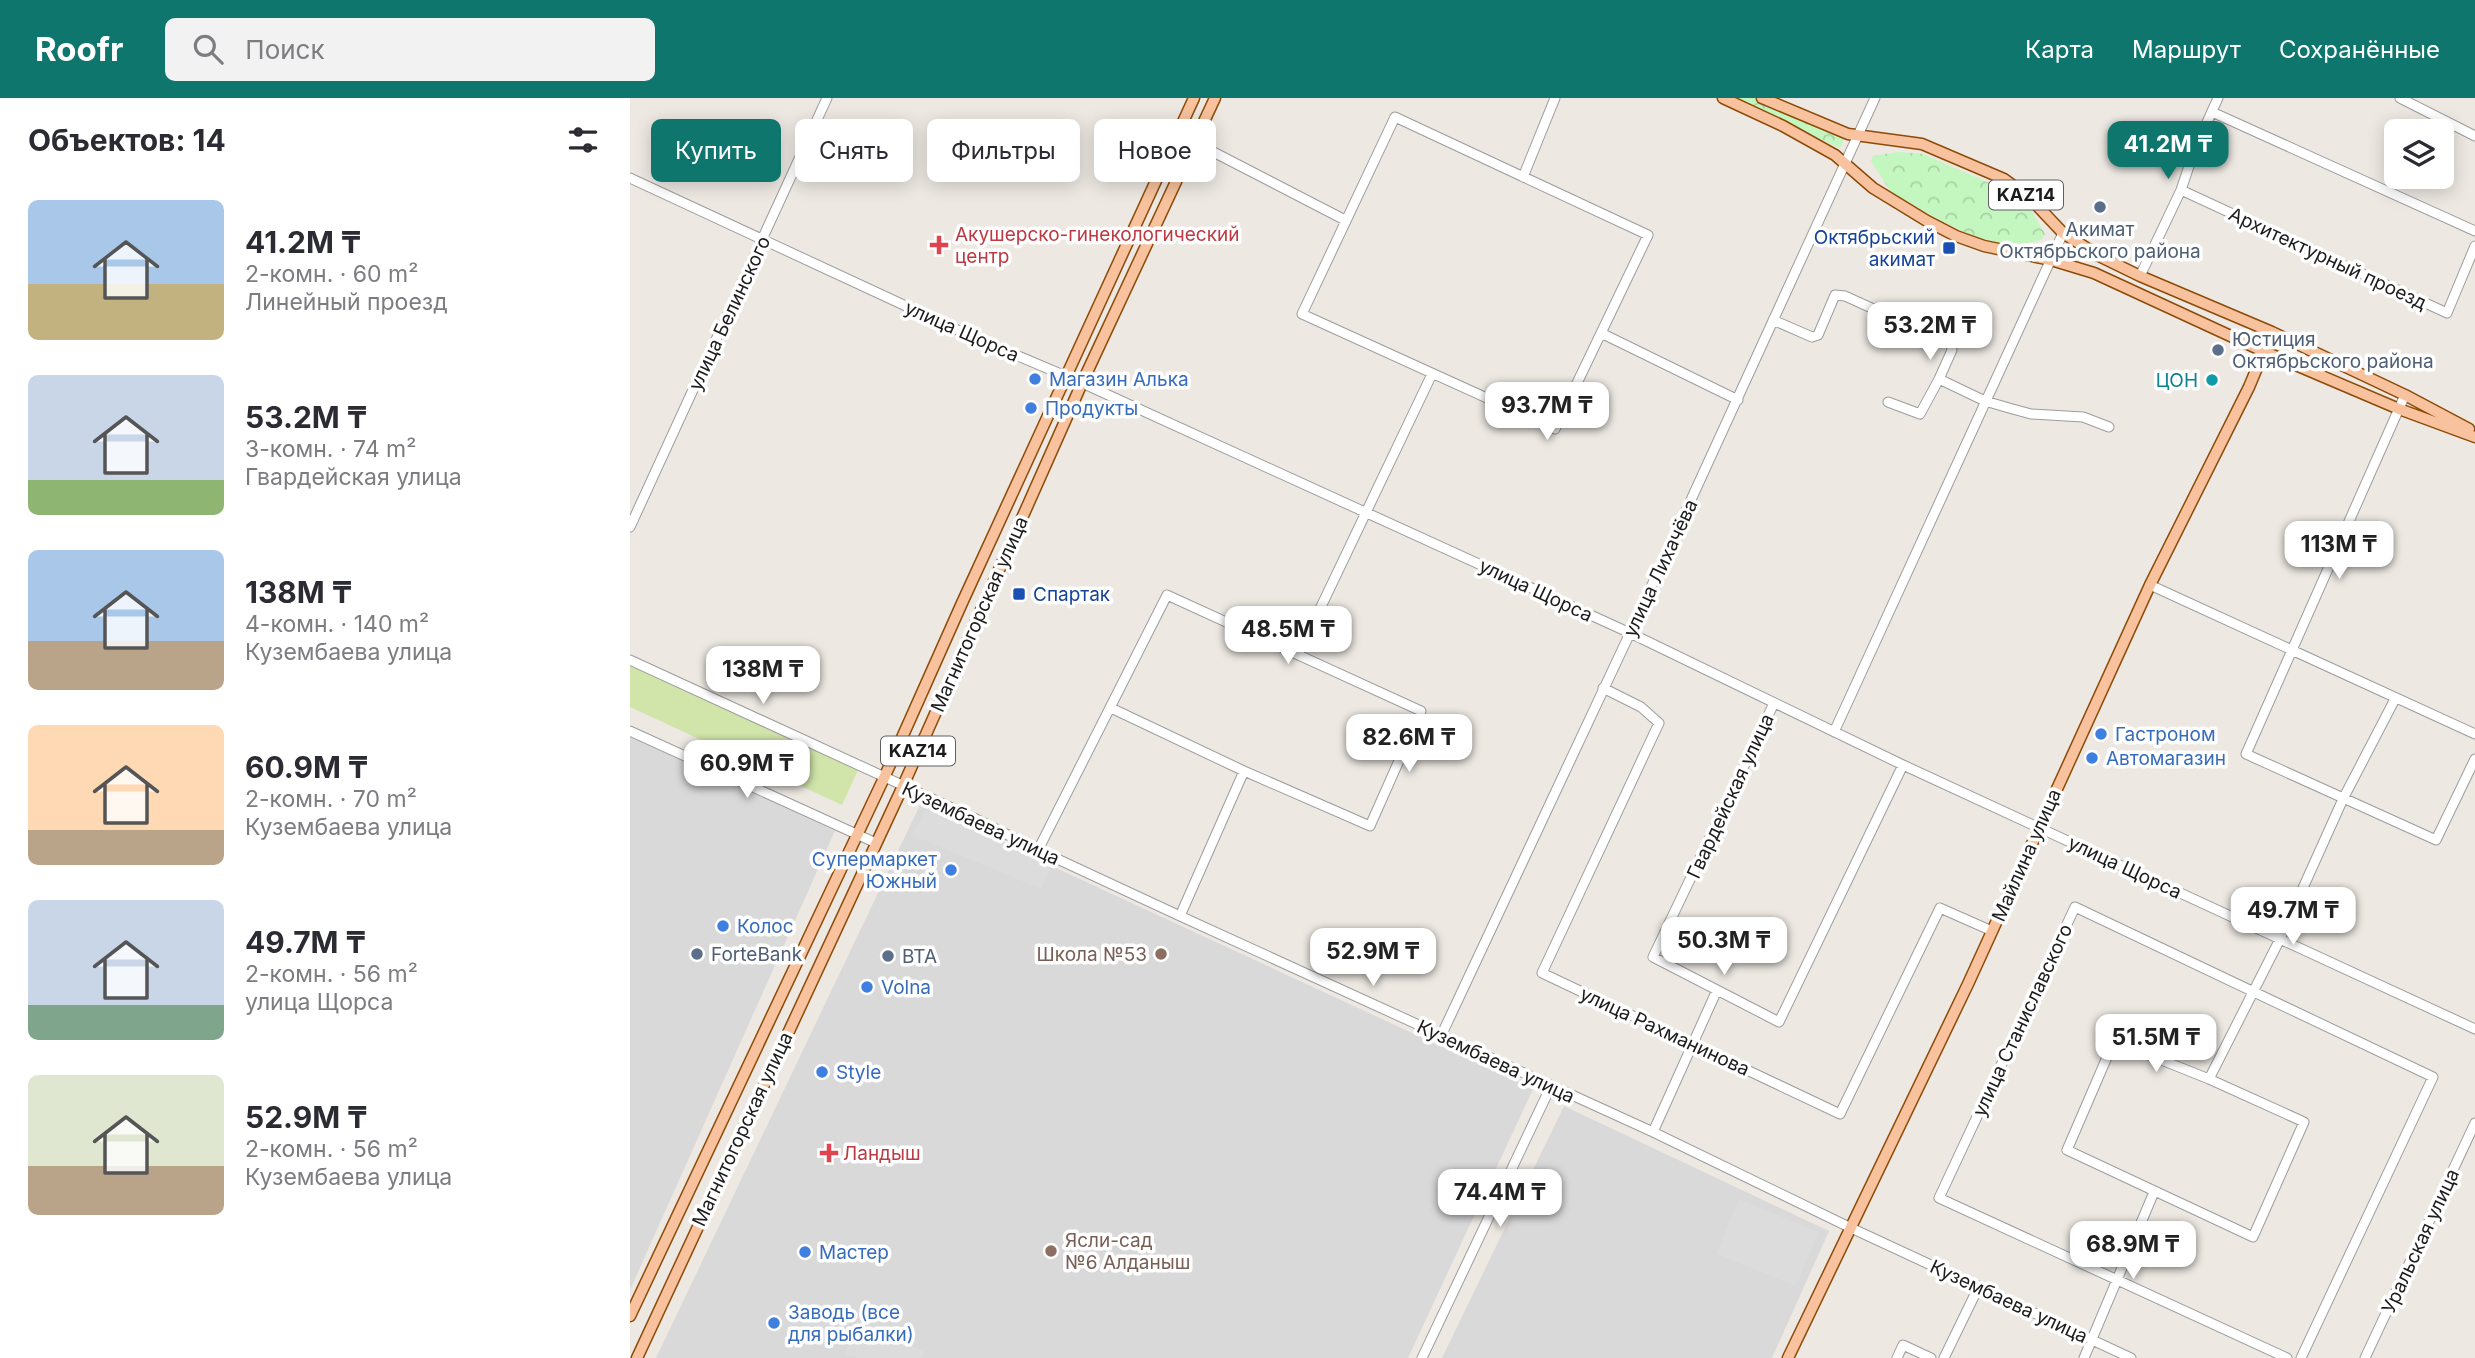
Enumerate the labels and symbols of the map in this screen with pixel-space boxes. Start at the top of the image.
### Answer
pin: 41.2M ₸ [2103,122,2233,181]
road number: KAZ14 [1989,180,2063,210]
marker: Акимат Октябрьского района [2092,199,2108,215]
street label: Архитектурный проезд [2225,202,2430,314]
place label: Акимат Октябрьского района [1999,218,2201,263]
place label: Акушерско-гинекологический центр [955,223,1239,268]
place label: Октябрьский акимат [1814,226,1935,271]
street label: улица Белинского [684,232,775,394]
marker: Акушерско-гинекологический центр [929,235,949,255]
marker: Октябрьский акимат [1941,240,1957,256]
street label: улица Щорса [901,296,1022,367]
pin: 53.2M ₸ [1865,302,1995,362]
place label: Юстиция Октябрьского района [2232,328,2434,373]
marker: Юстиция Октябрьского района [2210,342,2226,358]
place label: Магазин Алька [1049,368,1189,391]
place label: ЦОН [2156,369,2198,392]
marker: Магазин Алька [1027,371,1043,387]
marker: ЦОН [2204,372,2220,388]
pin: 93.7M ₸ [1482,382,1612,442]
place label: Продукты [1045,397,1138,420]
marker: Продукты [1023,400,1039,416]
street label: улица Лихачёва [1618,496,1702,641]
street label: Магнитогорская улица [926,513,1033,715]
pin: 113M ₸ [2282,522,2396,581]
street label: улица Щорса [1475,554,1596,627]
place label: Спартак [1033,583,1111,606]
marker: Спартак [1011,586,1027,602]
pin: 48.5M ₸ [1223,606,1353,666]
pin: 138M ₸ [706,646,820,706]
street label: Гвардейская улица [1682,710,1779,882]
pin: 82.6M ₸ [1344,714,1474,774]
place label: Гастроном [2115,723,2216,746]
marker: Гастроном [2093,726,2109,742]
road number: KAZ14 [881,736,955,766]
pin: 60.9M ₸ [682,740,812,800]
place label: Автомагазин [2106,747,2226,770]
marker: Автомагазин [2084,750,2100,766]
street label: Кузембаева улица [898,777,1063,870]
street label: Майлина улица [1987,785,2066,925]
street label: улица Щорса [2064,831,2185,904]
place label: Супермаркет Южный [812,848,937,893]
marker: Супермаркет Южный [943,862,959,878]
pin: 49.7M ₸ [2228,888,2358,947]
place label: Колос [737,915,794,938]
marker: Колос [715,918,731,934]
pin: 50.3M ₸ [1659,918,1789,977]
street label: улица Станиславского [1968,920,2077,1120]
pin: 52.9M ₸ [1308,928,1438,988]
place label: ForteBank [711,943,803,966]
place label: Школа №53 [1037,943,1147,966]
place label: BTA [902,945,937,968]
marker: ForteBank [689,946,705,962]
marker: Школа №53 [1153,946,1169,962]
marker: BTA [880,948,896,964]
place label: Volna [881,976,931,999]
marker: Volna [859,979,875,995]
street label: улица Рахманинова [1576,982,1753,1081]
pin: 51.5M ₸ [2091,1014,2221,1074]
street label: Кузембаева улица [1413,1015,1578,1108]
street label: Магнитогорская улица [687,1029,798,1230]
place label: Style [836,1061,881,1084]
marker: Style [814,1064,830,1080]
place label: Ландыш [843,1142,921,1165]
marker: Ландыш [821,1145,837,1161]
street label: Уральская улица [2377,1165,2464,1317]
pin: 74.4M ₸ [1435,1170,1565,1229]
pin: 68.9M ₸ [2068,1222,2198,1281]
place label: Ясли-сад №6 Алданыш [1065,1229,1190,1274]
place label: Мастер [819,1241,889,1264]
marker: Ясли-сад №6 Алданыш [1043,1243,1059,1259]
marker: Мастер [797,1244,813,1260]
street label: Кузембаева улица [1926,1255,2091,1348]
place label: Заводь (все для рыбалки) [788,1301,914,1346]
marker: Заводь (все для рыбалки) [766,1315,782,1331]

